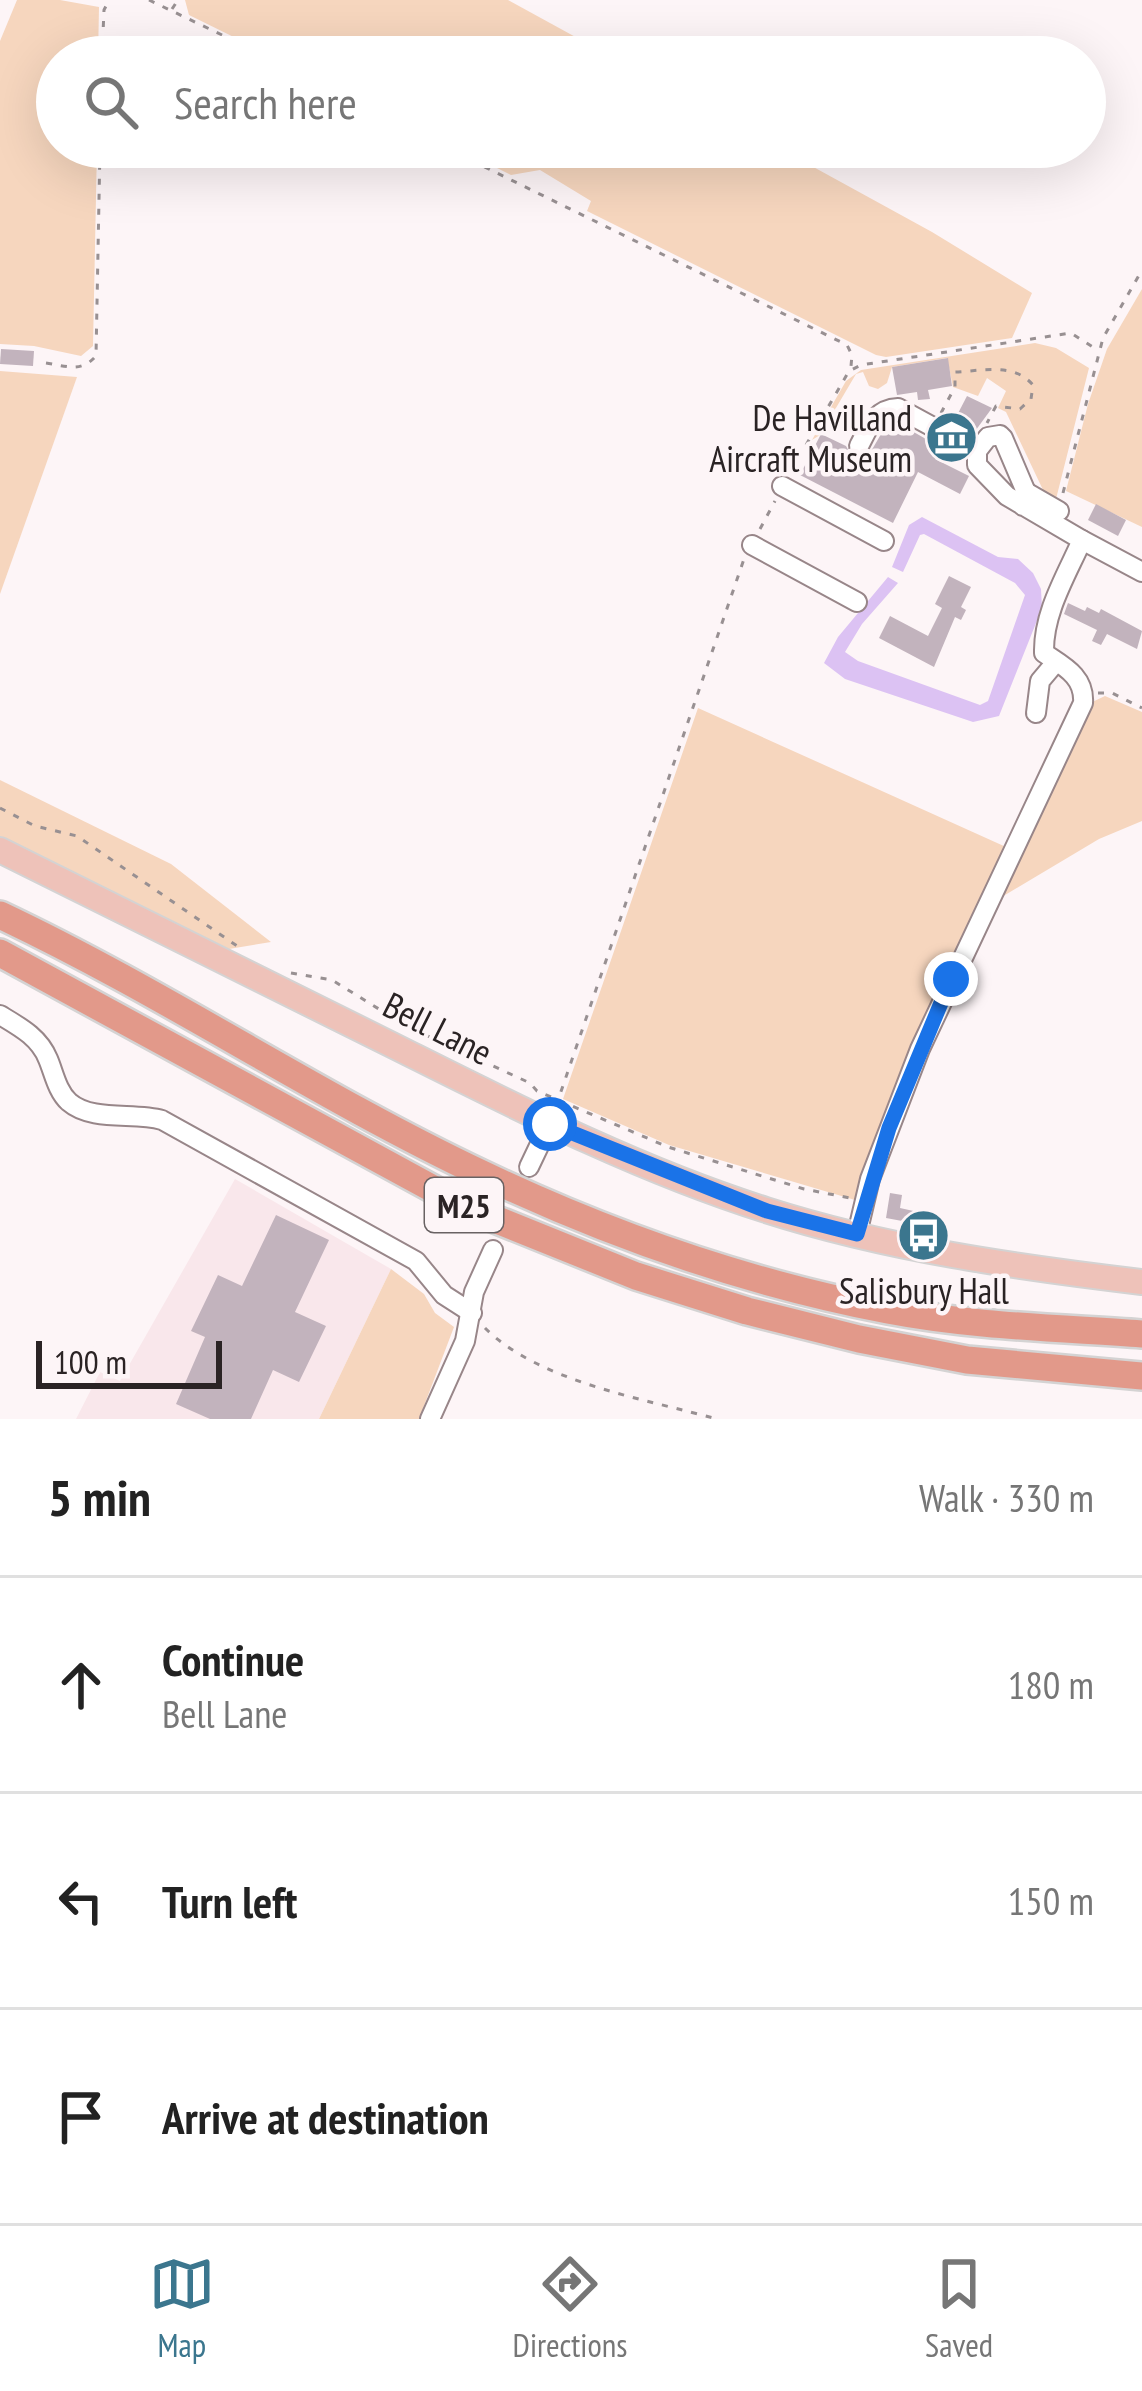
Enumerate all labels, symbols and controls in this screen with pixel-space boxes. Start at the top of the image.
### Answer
search box [36,36,1106,168]
icon: search [78,69,144,135]
text: Search here [174,73,357,131]
place label: De Havilland Aircraft Museum [709,394,912,482]
museum icon: De Havilland Aircraft Museum [923,410,979,466]
route end [924,952,978,1006]
street label: Bell Lane [376,981,500,1075]
route start [523,1097,577,1151]
road number: M25 [425,1178,503,1232]
bus stop icon: Salisbury Hall [896,1207,952,1263]
place label: Salisbury Hall [839,1267,1010,1314]
scale bar [36,1335,222,1388]
text: 100 m [54,1340,127,1383]
text: 5 min [48,1464,151,1530]
text: Walk · 330 m [919,1472,1094,1523]
text: Continue [162,1630,304,1688]
icon: ahead [48,1652,114,1718]
text: 180 m [1008,1659,1094,1710]
text: Bell Lane [162,1688,287,1739]
icon: left [48,1868,114,1934]
text: Turn left [162,1872,297,1930]
text: 150 m [1008,1875,1094,1926]
icon: arrive [48,2084,114,2150]
text: Arrive at destination [162,2088,489,2146]
tab: Map [149,2251,215,2366]
tab: Directions [513,2251,627,2366]
tab: Saved [925,2251,993,2366]

